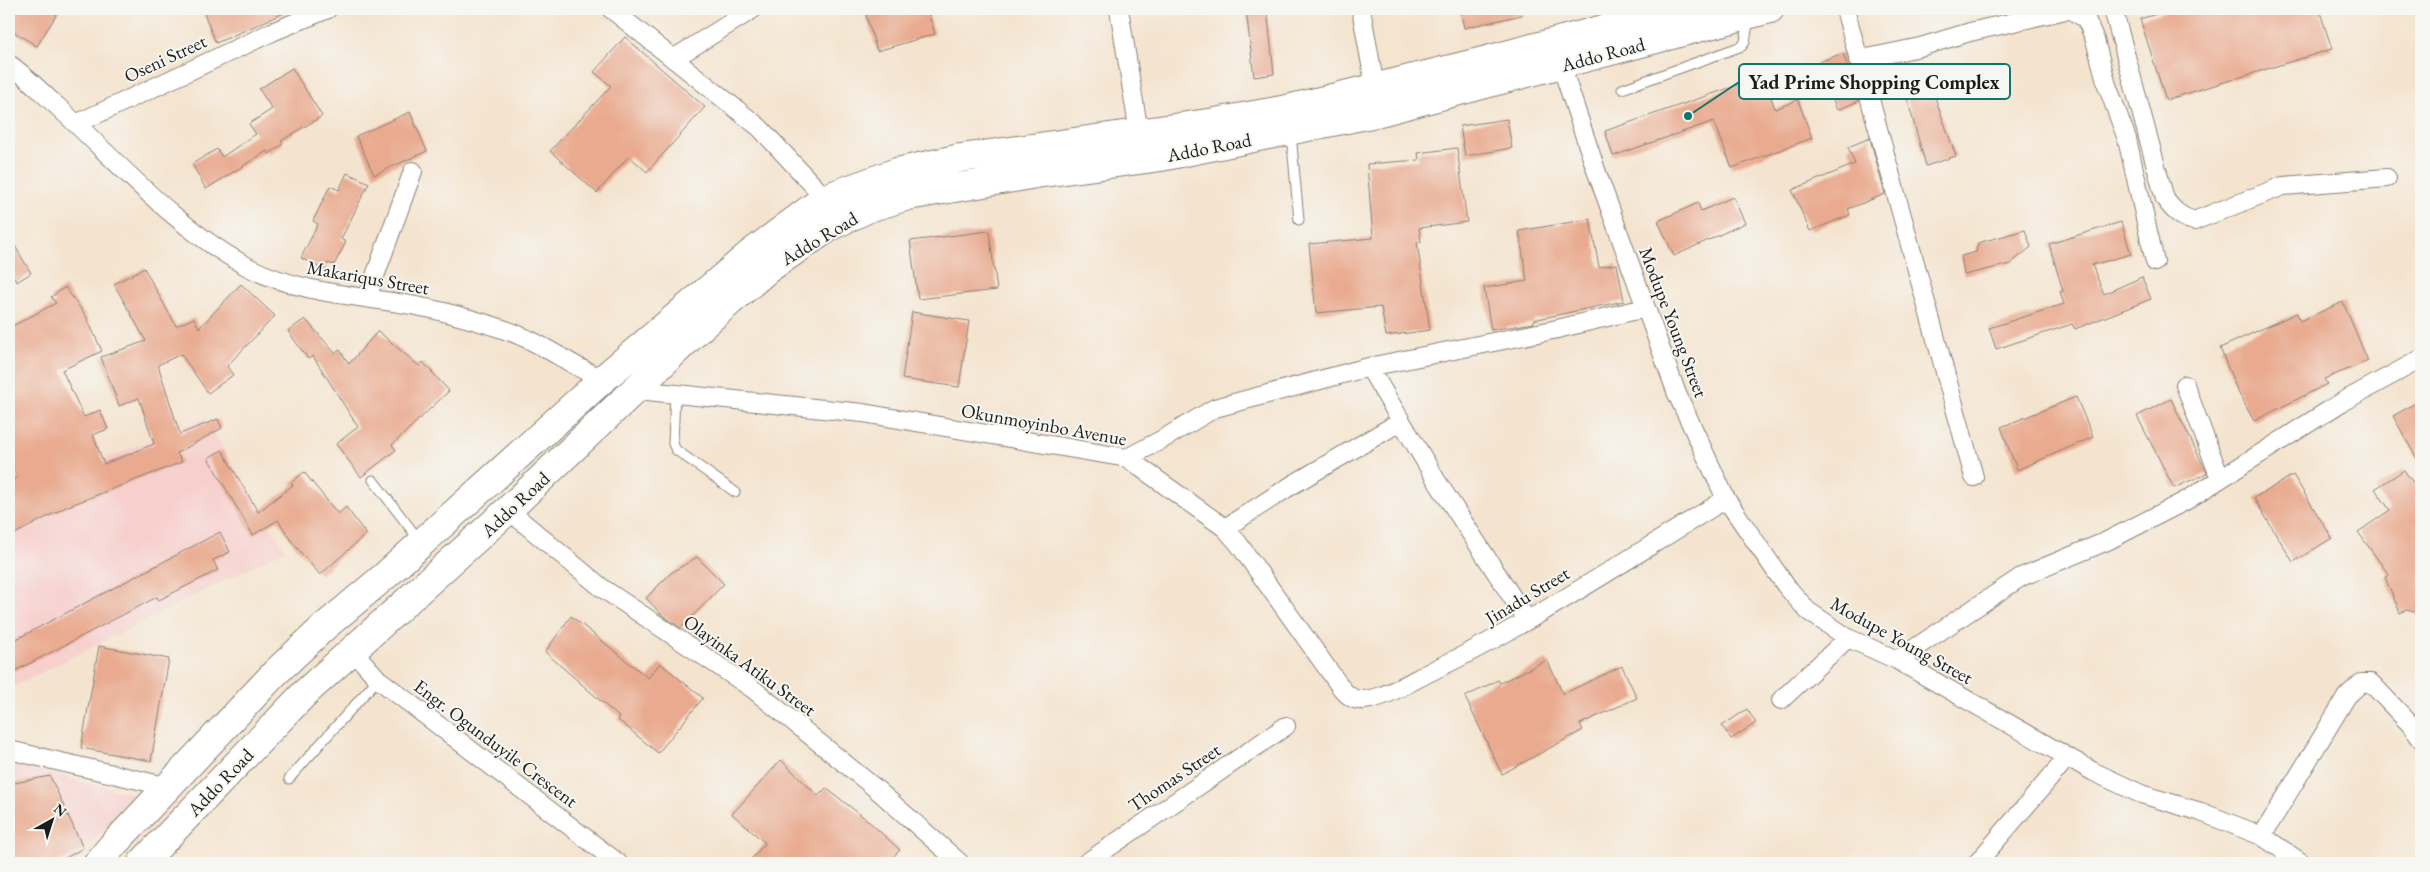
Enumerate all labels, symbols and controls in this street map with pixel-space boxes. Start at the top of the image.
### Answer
street label: Oseni Street [120,28,211,88]
street label: Addo Road [1558,31,1648,78]
callout: Yad Prime Shopping Complex [1739,64,2010,99]
text: Yad Prime Shopping Complex [1748,69,2000,95]
street label: Addo Road [1164,127,1254,168]
street label: Addo Road [775,206,863,272]
street label: Modupe Young Street [1633,243,1714,401]
street label: Makariqus Street [305,254,431,301]
street label: Okunmoyinbo Avenue [959,398,1129,451]
street label: Addo Road [475,466,555,543]
street label: Jinadu Street [1479,561,1574,631]
street label: Modupe Young Street [1826,591,1977,690]
street label: Olayinka Atiku Street [678,609,821,722]
street label: Engr. Ogunduyile Crescent [409,674,583,813]
street label: Thomas Street [1123,737,1225,817]
street label: Addo Road [181,743,259,822]
north arrow [28,794,78,844]
text: N [50,799,71,821]

